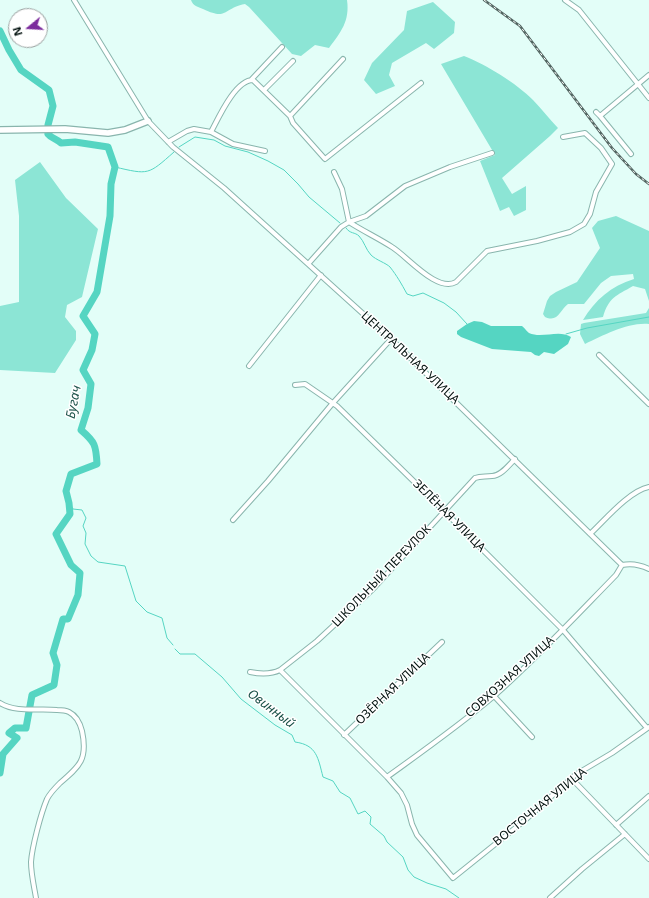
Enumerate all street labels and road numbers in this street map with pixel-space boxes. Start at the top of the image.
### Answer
street label: ЦЕНТРАЛЬНАЯ УЛИЦА [358,309,462,407]
street label: ЗЕЛЁНАЯ УЛИЦА [410,477,488,555]
street label: ШКОЛЬНЫЙ ПЕРЕУЛОК [329,522,435,630]
street label: СОВХОЗНАЯ УЛИЦА [463,633,557,721]
street label: ОЗЁРНАЯ УЛИЦА [353,650,433,728]
street label: ВОСТОЧНАЯ УЛИЦА [490,765,590,849]

